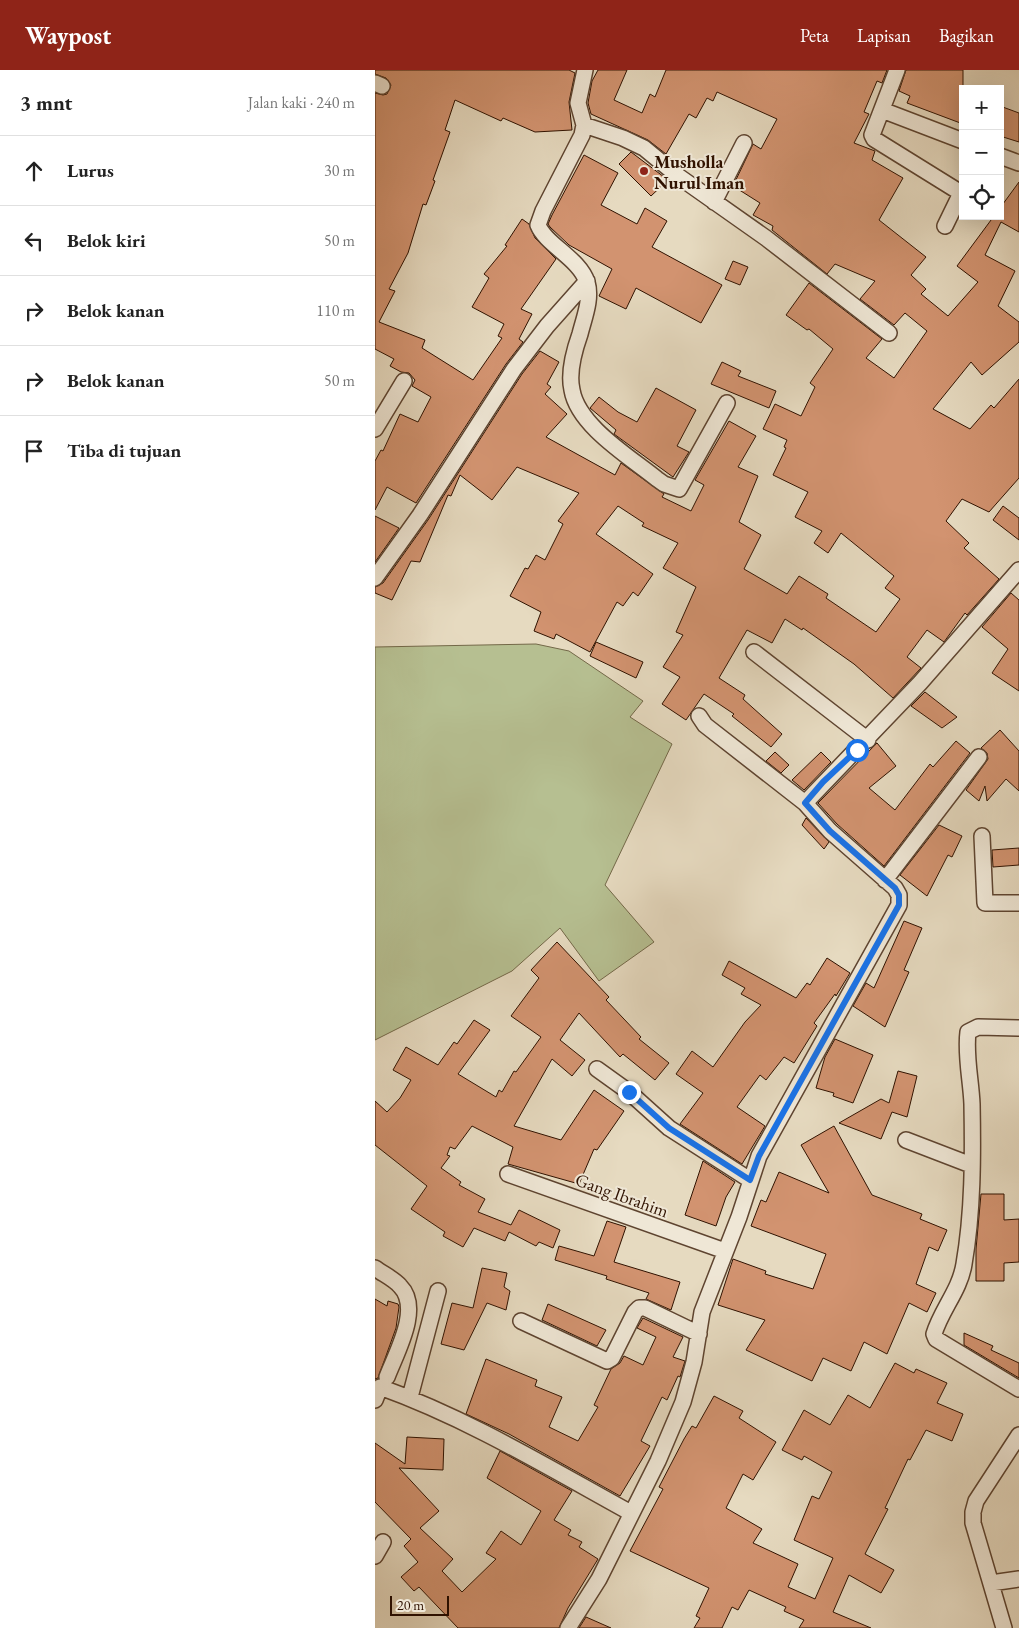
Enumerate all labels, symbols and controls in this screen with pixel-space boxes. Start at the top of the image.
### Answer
text: Waypost [25,20,111,51]
text: Peta [800,24,829,47]
text: Lapisan [857,24,911,47]
text: Bagikan [939,24,994,47]
map controls [959,85,1004,220]
button: + [959,85,1004,130]
text: 3 mnt [20,89,72,116]
text: Jalan kaki · 240 m [248,92,355,113]
button: − [959,130,1004,175]
place label: Musholla Nurul Iman [654,150,744,194]
icon: ahead [20,157,48,185]
text: Lurus [67,158,114,183]
text: 30 m [324,160,355,181]
marker: Musholla Nurul Iman [638,165,650,177]
button: locate [959,175,1004,220]
icon: left [20,227,48,255]
text: Belok kiri [67,228,146,253]
text: 50 m [324,230,355,251]
icon: right [20,297,48,325]
text: Belok kanan [67,298,165,323]
text: 110 m [316,300,355,321]
icon: right [20,367,48,395]
text: Belok kanan [67,368,165,393]
text: 50 m [324,370,355,391]
icon: arrive [20,437,48,465]
text: Tiba di tujuan [67,438,181,463]
route start [846,739,869,762]
route end [618,1081,641,1104]
street label: Gang Ibrahim [572,1168,672,1222]
scale bar [390,1593,449,1616]
text: 20 m [397,1596,424,1614]

